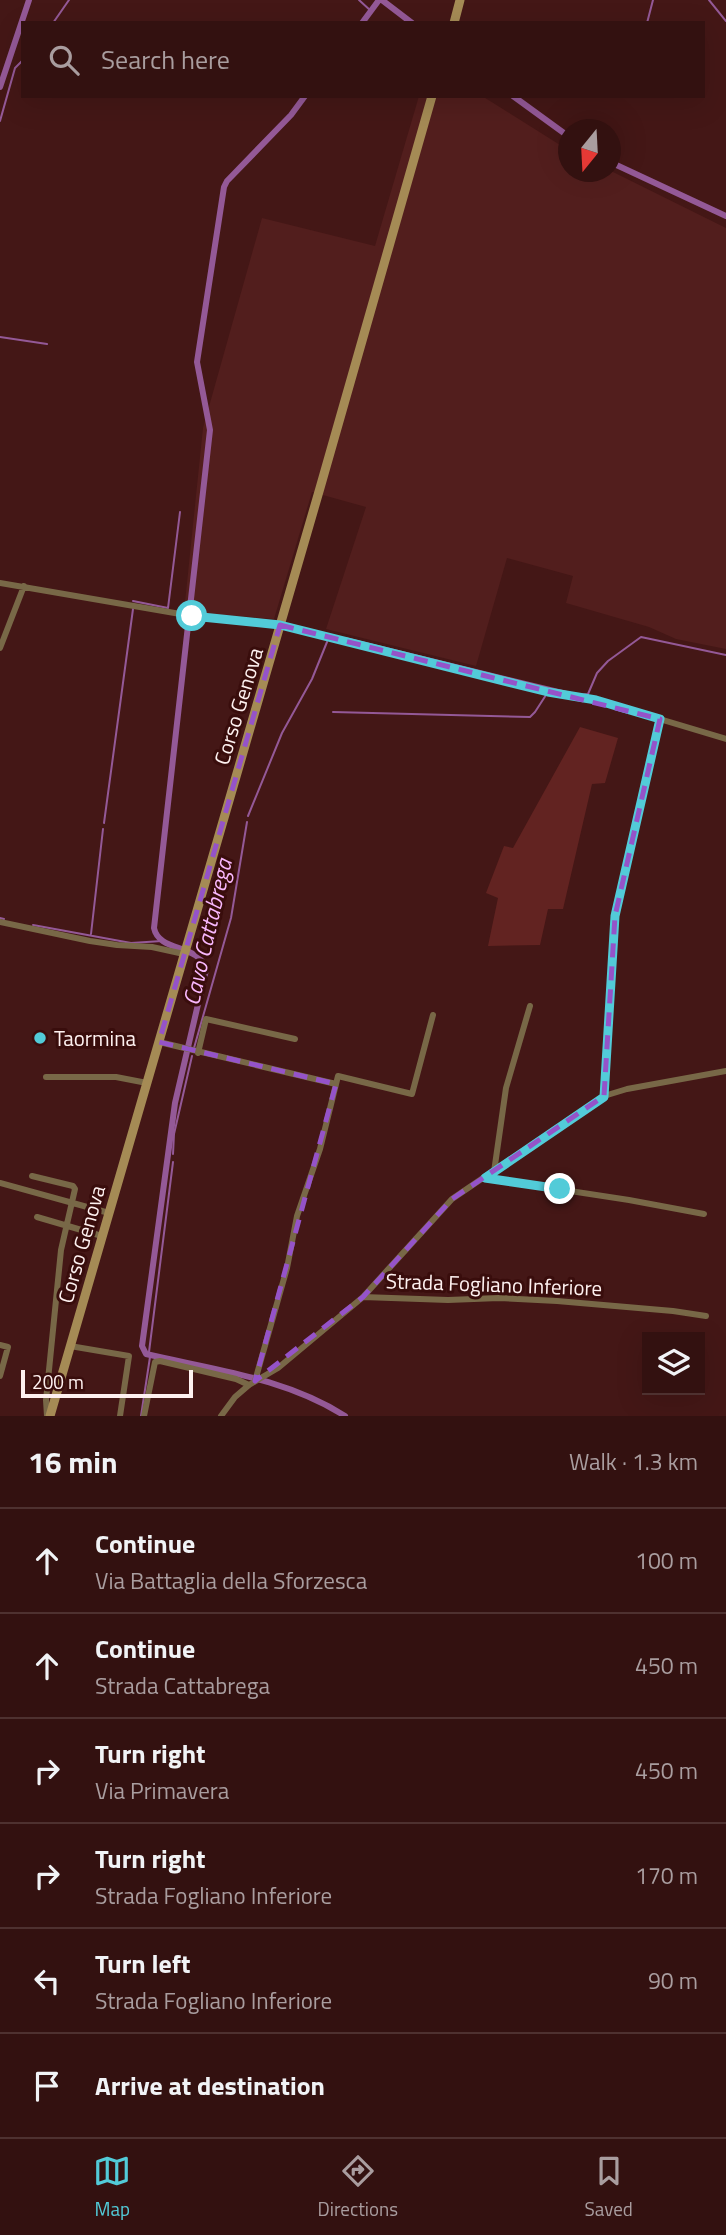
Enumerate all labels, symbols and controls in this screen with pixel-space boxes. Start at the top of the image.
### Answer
search box [21,21,705,98]
text: Search here [101,40,230,79]
icon: search [45,41,83,79]
north arrow [558,119,621,182]
route start [176,600,207,631]
street label: Corso Genova [205,643,271,769]
water label: Cavo Cattabrega [173,854,241,1009]
place label: Taormina [54,1022,136,1054]
marker: Taormina [32,1030,48,1046]
route end [544,1173,575,1204]
street label: Corso Genova [49,1181,113,1307]
street label: Strada Fogliano Inferiore [385,1264,603,1304]
map controls [642,1332,705,1395]
button: layers [642,1332,705,1395]
scale bar [21,1367,192,1399]
text: 200 m [32,1367,84,1396]
text: 16 min [28,1439,118,1485]
text: Walk · 1.3 km [569,1444,698,1479]
text: Continue [95,1524,195,1563]
icon: ahead [28,1542,66,1580]
text: 100 m [635,1543,698,1578]
text: Via Battaglia della Sforzesca [95,1563,367,1598]
text: Continue [95,1629,195,1668]
icon: ahead [28,1647,66,1685]
text: 450 m [635,1648,698,1683]
text: Strada Cattabrega [95,1668,270,1703]
text: Turn right [95,1734,206,1773]
icon: right [28,1752,66,1790]
text: 450 m [635,1753,698,1788]
text: Via Primavera [95,1773,229,1808]
text: Turn right [95,1839,206,1878]
icon: right [28,1857,66,1895]
text: 170 m [635,1858,698,1893]
text: Strada Fogliano Inferiore [95,1878,332,1913]
text: Turn left [95,1944,190,1983]
icon: left [28,1962,66,2000]
text: 90 m [648,1963,698,1998]
text: Strada Fogliano Inferiore [95,1983,332,2018]
text: Arrive at destination [95,2066,325,2105]
icon: arrive [28,2067,66,2105]
tab: Map [93,2152,131,2223]
tab: Directions [318,2152,398,2223]
tab: Saved [584,2152,633,2223]

